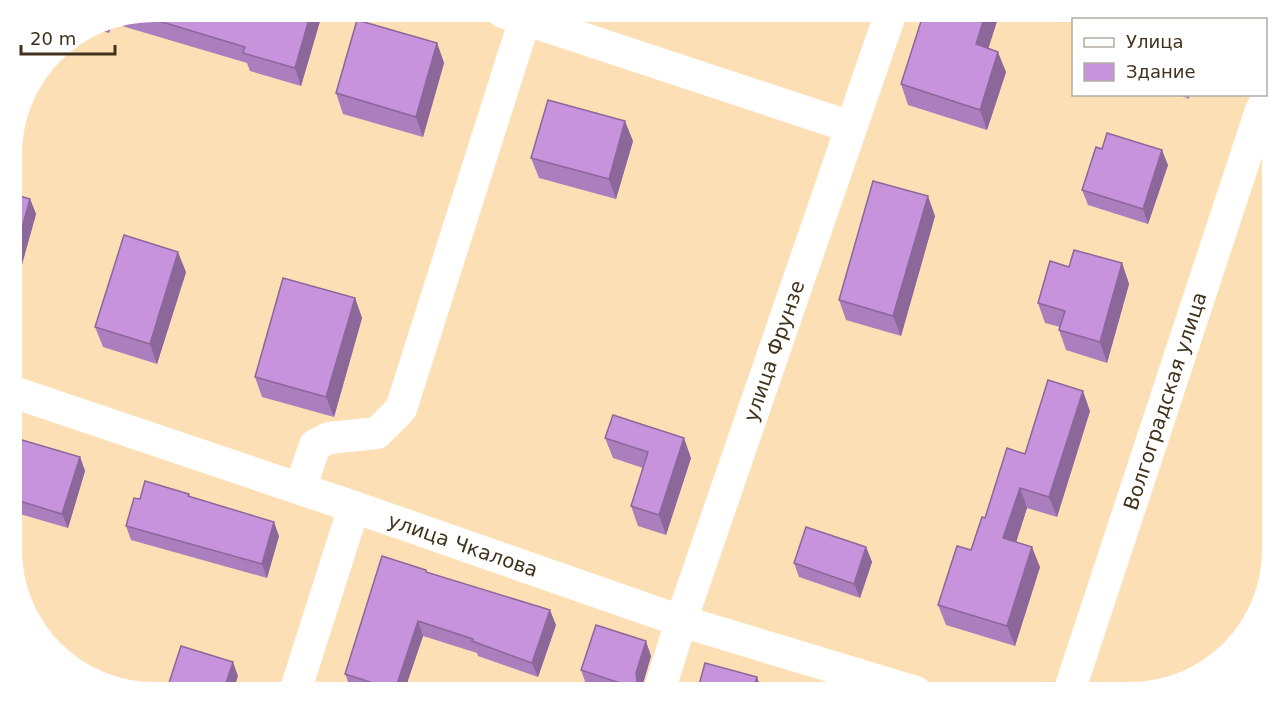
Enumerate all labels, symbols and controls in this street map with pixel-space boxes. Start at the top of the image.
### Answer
scale bar [21,18,116,56]
legend [1072,18,1267,96]
text: 20 m [30,28,76,49]
text: Улица [1126,31,1183,52]
text: Здание [1126,61,1196,82]
street label: улица Фрунзе [739,277,809,425]
street label: Волгоградская улица [1118,289,1212,513]
street label: улица Чкалова [385,508,541,582]

